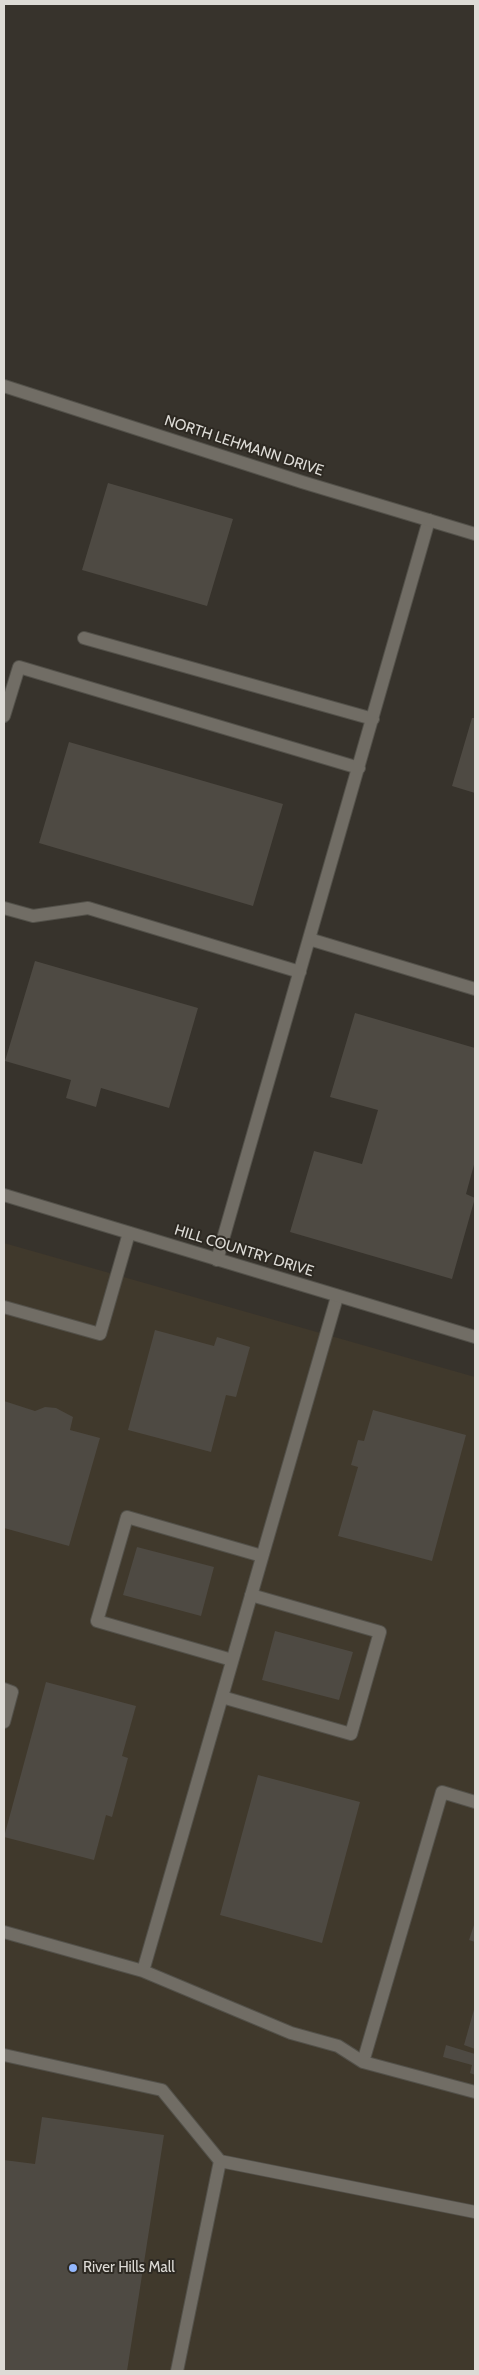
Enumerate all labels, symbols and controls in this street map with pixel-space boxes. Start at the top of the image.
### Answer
street label: NORTH LEHMANN DRIVE [162,412,326,480]
street label: HILL COUNTRY DRIVE [172,1221,316,1281]
place label: River Hills Mall [83,2259,175,2277]
marker: River Hills Mall [67,2262,79,2274]

